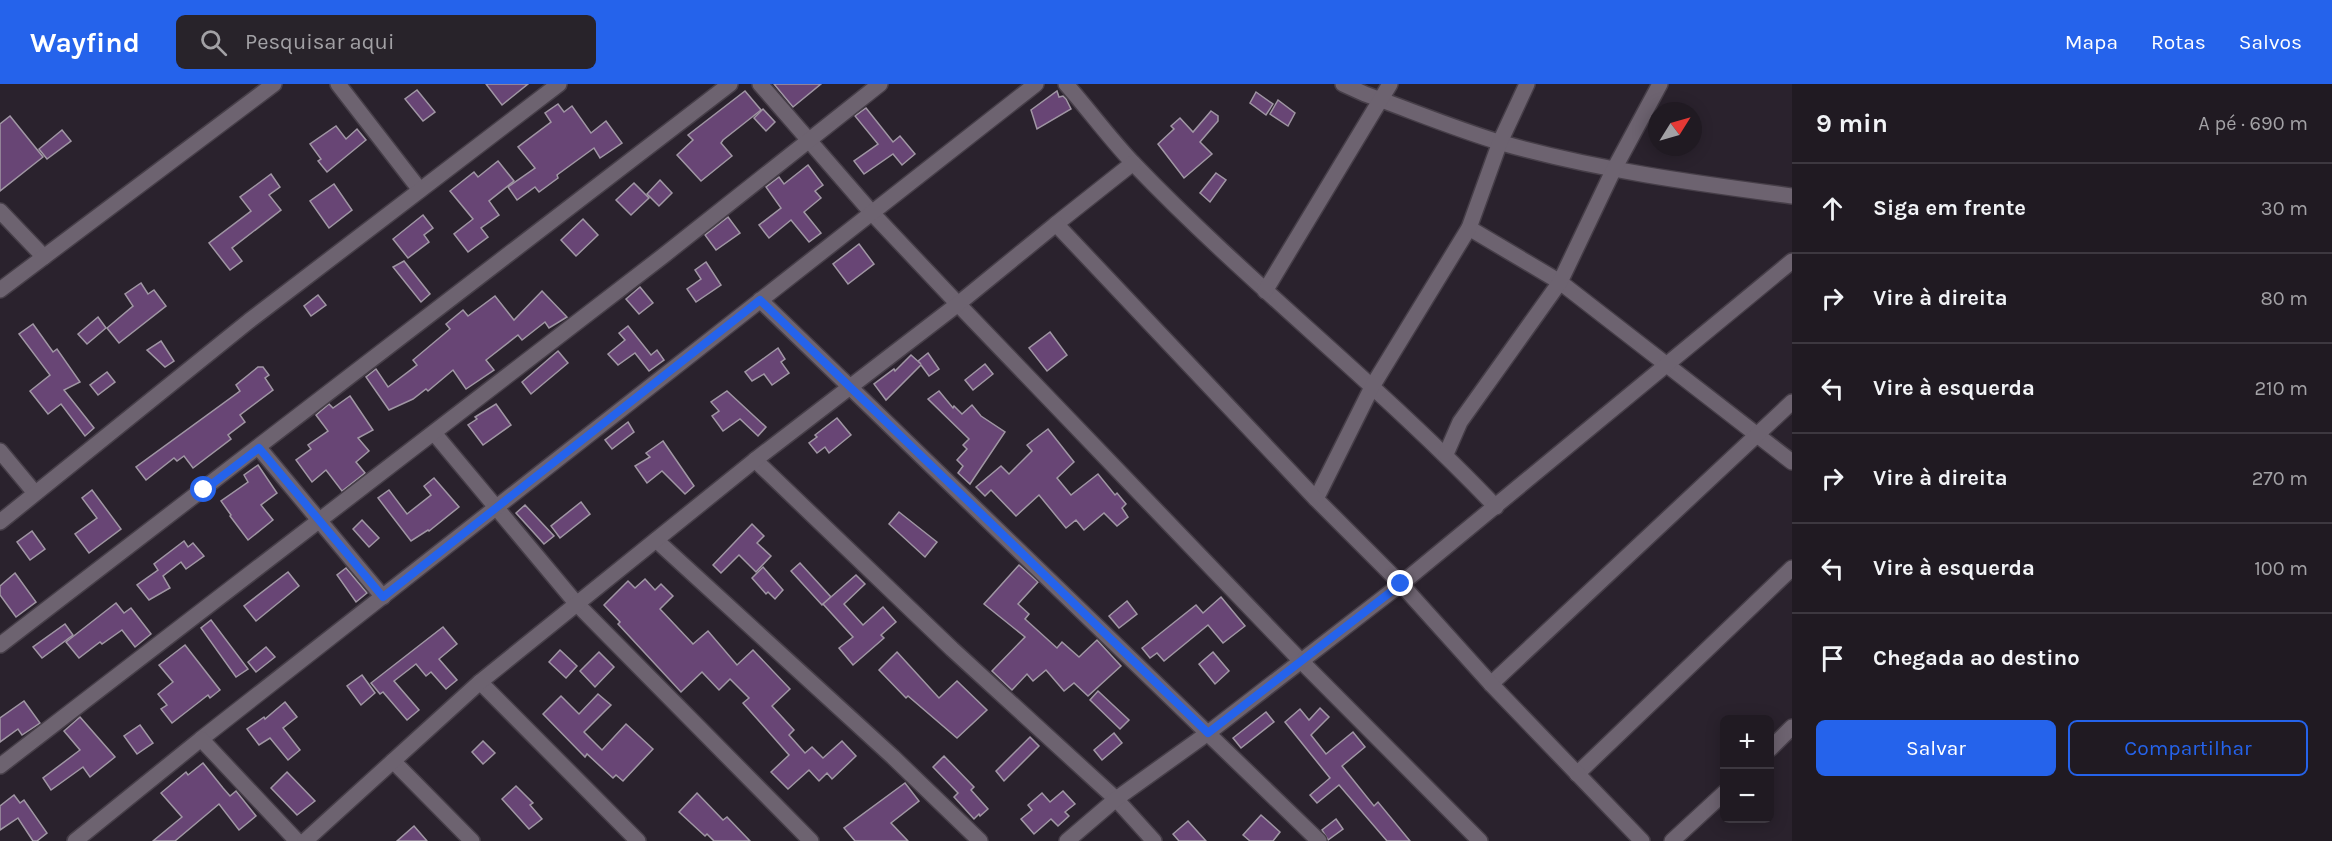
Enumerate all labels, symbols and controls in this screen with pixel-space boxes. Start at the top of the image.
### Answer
search box [176,15,596,69]
text: Wayfind [30,26,140,59]
icon: search [197,26,230,59]
text: Pesquisar aqui [245,29,394,55]
text: Mapa [2065,30,2118,54]
text: Rotas [2151,30,2206,54]
text: Salvos [2239,30,2302,54]
north arrow [1648,102,1702,156]
text: 9 min [1816,108,1888,139]
text: A pé · 690 m [2198,112,2308,135]
icon: ahead [1816,192,1849,225]
text: Siga em frente [1873,195,2026,221]
text: 30 m [2261,197,2308,220]
icon: right [1816,282,1849,315]
text: Vire à direita [1873,285,2008,311]
text: 80 m [2260,287,2308,310]
icon: left [1816,372,1849,405]
text: Vire à esquerda [1873,375,2035,401]
text: 210 m [2254,377,2308,400]
icon: right [1816,462,1849,495]
text: Vire à direita [1873,465,2008,491]
text: 270 m [2252,467,2308,490]
route start [190,476,216,502]
icon: left [1816,552,1849,585]
text: Vire à esquerda [1873,555,2035,581]
text: 100 m [2254,557,2308,580]
route end [1387,570,1413,596]
icon: arrive [1816,642,1849,675]
text: Chegada ao destino [1873,645,2080,671]
map controls [1720,715,1774,823]
button: + [1720,715,1774,769]
button: Salvar [1816,720,2056,776]
button: Compartilhar [2068,720,2308,776]
button: − [1720,769,1774,823]

